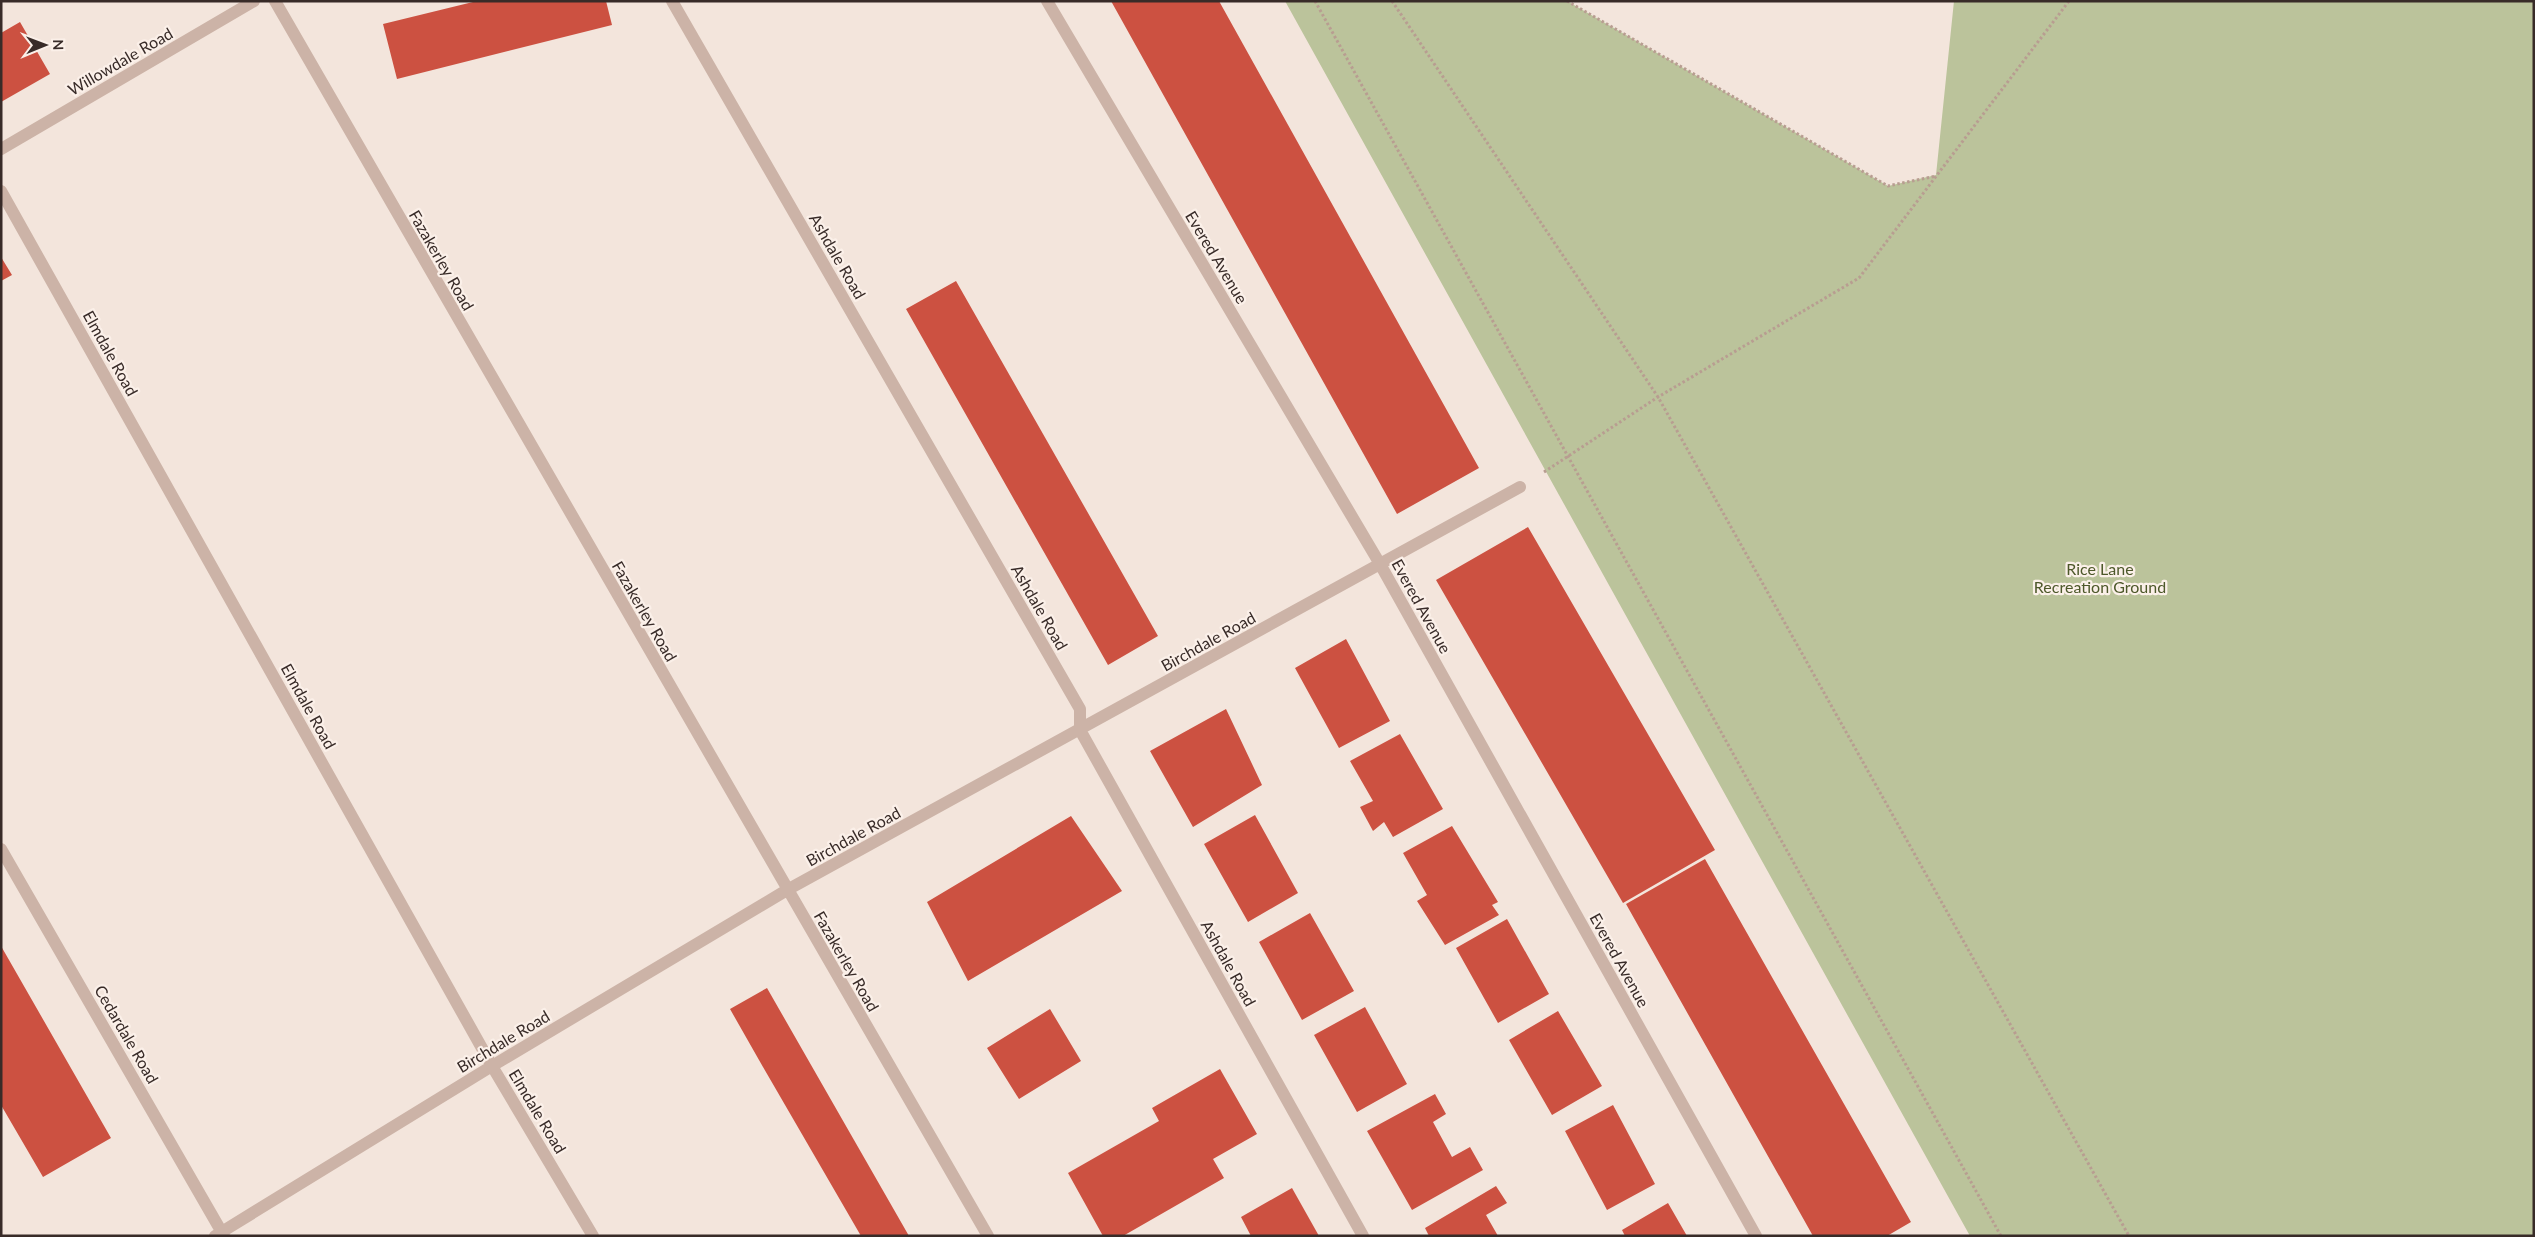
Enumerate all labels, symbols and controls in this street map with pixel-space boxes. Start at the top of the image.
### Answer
north arrow [20,20,70,70]
street label: Willowdale Road [64,23,176,99]
text: N [50,39,67,50]
street label: Fazakerley Road [406,207,478,313]
street label: Evered Avenue [1182,207,1252,307]
street label: Ashdale Road [806,210,870,302]
street label: Elmdale Road [80,307,142,399]
street label: Evered Avenue [1388,556,1456,656]
street label: Fazakerley Road [609,558,681,664]
park label: Rice Lane Recreation Ground [2034,559,2166,596]
street label: Ashdale Road [1008,561,1072,653]
street label: Birchdale Road [1158,607,1258,675]
street label: Elmdale Road [278,660,340,752]
street label: Birchdale Road [803,802,903,870]
street label: Fazakerley Road [811,908,883,1014]
street label: Evered Avenue [1586,910,1654,1010]
street label: Ashdale Road [1198,917,1260,1009]
street label: Cedardale Road [91,982,163,1086]
street label: Birchdale Road [453,1006,553,1076]
street label: Elmdale Road [505,1065,571,1157]

